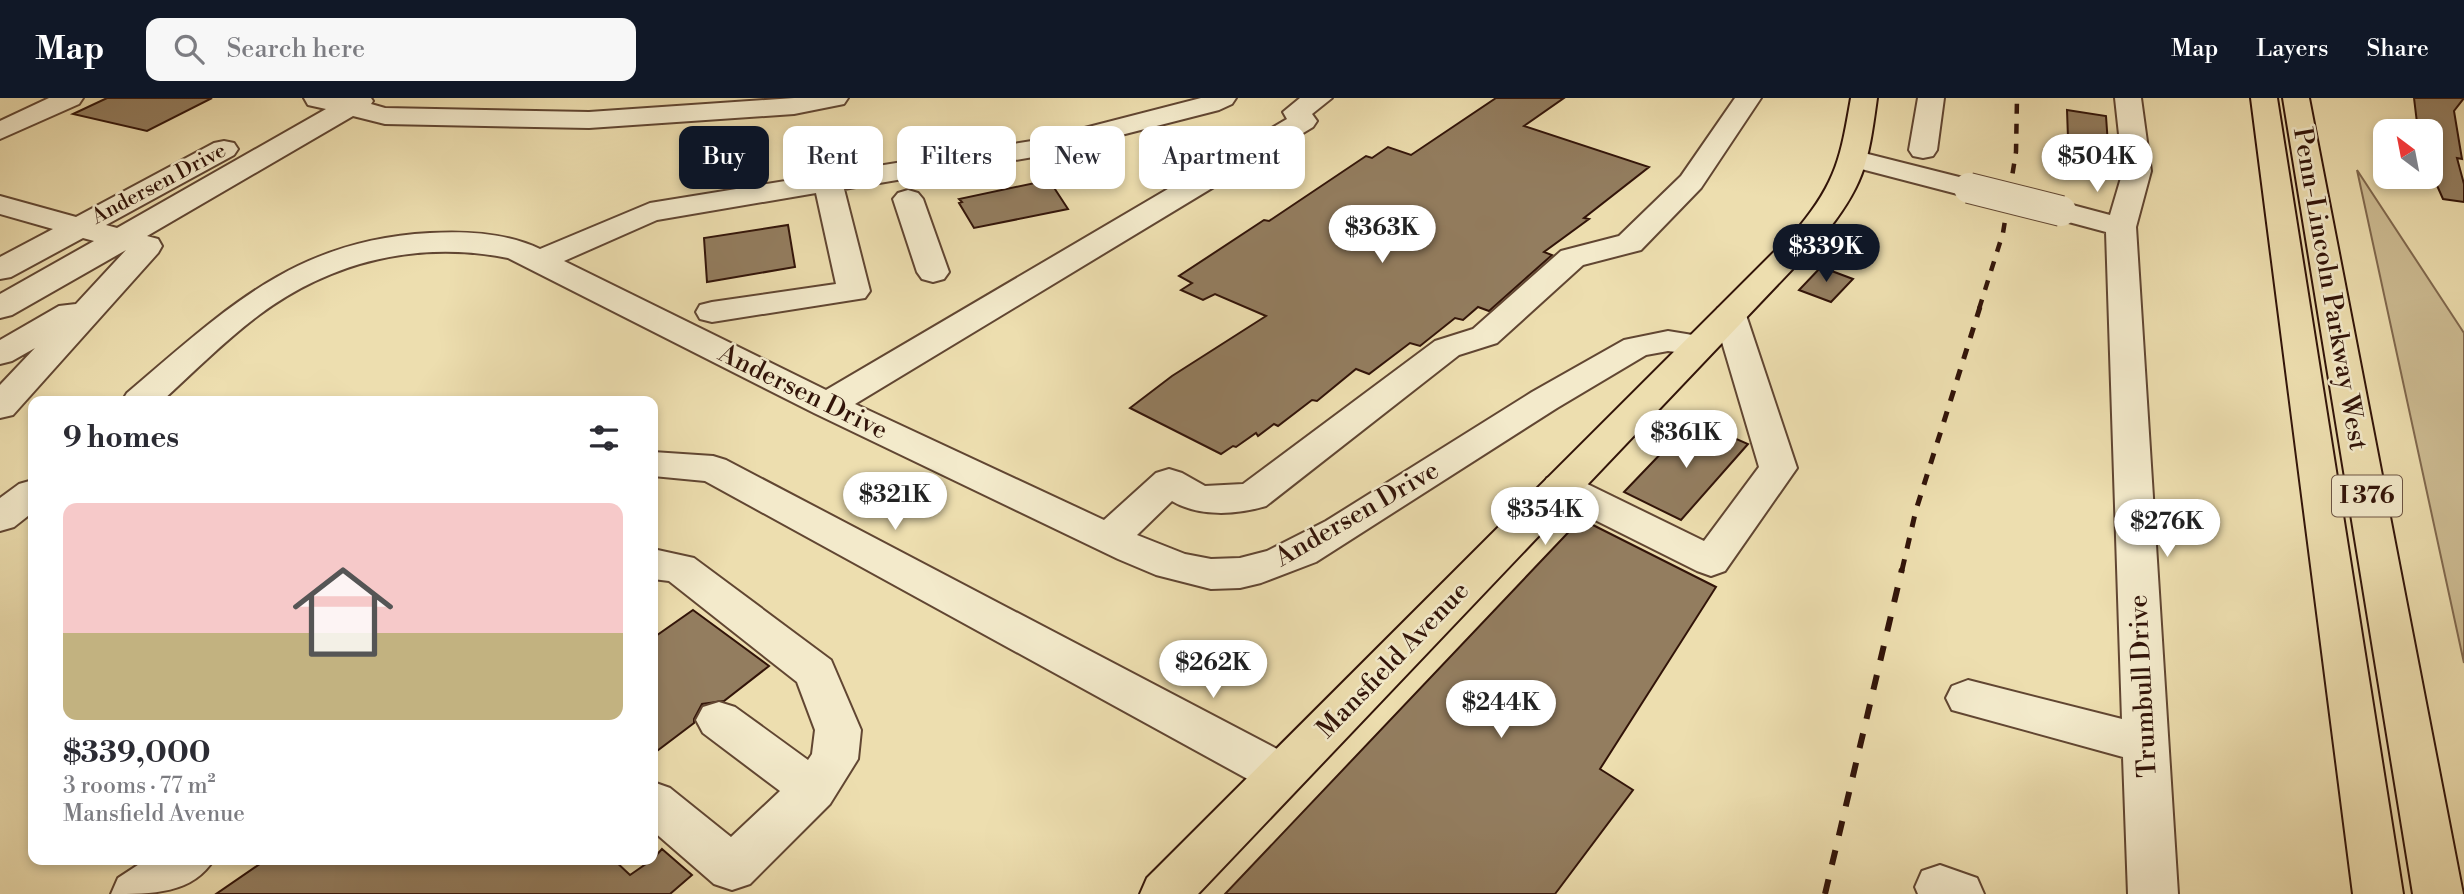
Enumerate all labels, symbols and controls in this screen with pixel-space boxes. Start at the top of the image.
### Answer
search box [146,18,636,81]
text: Map [35,29,104,70]
icon: search [170,30,208,68]
text: Search here [226,33,365,65]
text: Map [2171,34,2218,64]
text: Layers [2256,34,2328,64]
text: Share [2366,34,2429,64]
north arrow [2373,119,2443,189]
map controls [2373,119,2443,189]
street label: Penn-Lincoln Parkway West [2286,125,2374,453]
chip: Buy [679,126,769,189]
chip: Rent [783,126,883,189]
chip: Filters [897,126,1016,189]
chip: New [1030,126,1125,189]
chip: Apartment [1139,126,1305,189]
pin: $504K [2048,134,2146,194]
street label: Andersen Drive [86,138,231,231]
text: $504K [2058,143,2136,171]
pin: $363K [1333,206,1431,265]
text: $363K [1345,214,1419,242]
pin: $339K [1777,225,1875,284]
text: $339K [1789,233,1863,261]
street label: Andersen Drive [712,337,893,447]
pin: $361K [1637,410,1735,470]
text: 9 homes [63,419,179,457]
icon: filters [585,419,623,457]
text: $361K [1650,419,1722,447]
street label: Andersen Drive [1268,454,1445,574]
pin: $321K [846,472,944,532]
road number: I 376 [2332,475,2402,516]
text: $321K [859,481,931,509]
pin: $354K [1496,488,1594,547]
text: $354K [1507,496,1583,524]
pin: $276K [2118,500,2216,559]
text: $276K [2130,508,2204,536]
icon: home [280,549,406,675]
street label: Mansfield Avenue [1310,575,1476,745]
street label: Trumbull Drive [2122,594,2164,778]
pin: $262K [1164,640,1262,700]
text: $262K [1175,649,1251,677]
pin: $244K [1452,680,1550,740]
text: $244K [1462,689,1540,717]
text: $339,000 [63,734,211,772]
text: 3 rooms · 77 m² [63,772,216,800]
text: Mansfield Avenue [63,800,245,828]

